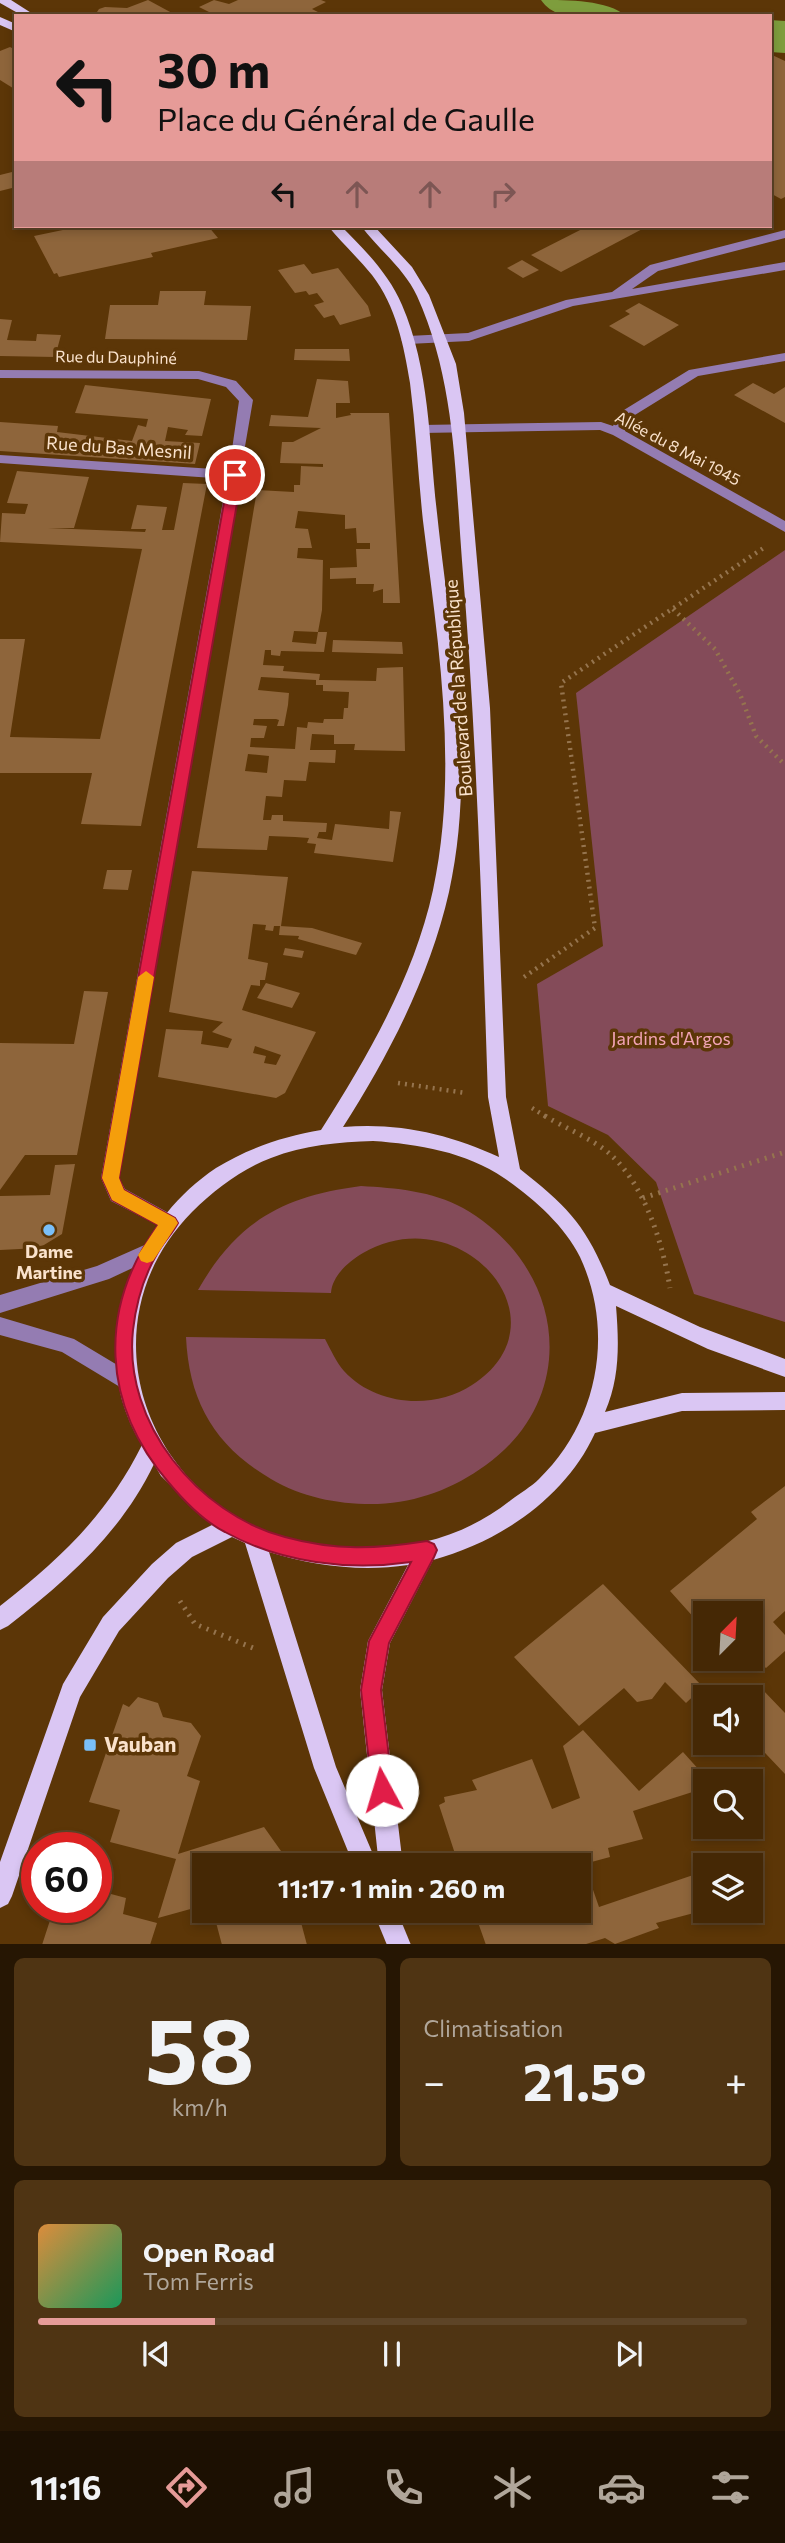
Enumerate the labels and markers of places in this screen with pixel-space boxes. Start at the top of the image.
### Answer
pin [205,445,265,505]
marker: Dame Martine [41,1222,57,1238]
place label: Dame Martine [16,1240,82,1283]
place label: Vauban [104,1731,176,1756]
marker: Vauban [82,1737,98,1753]

